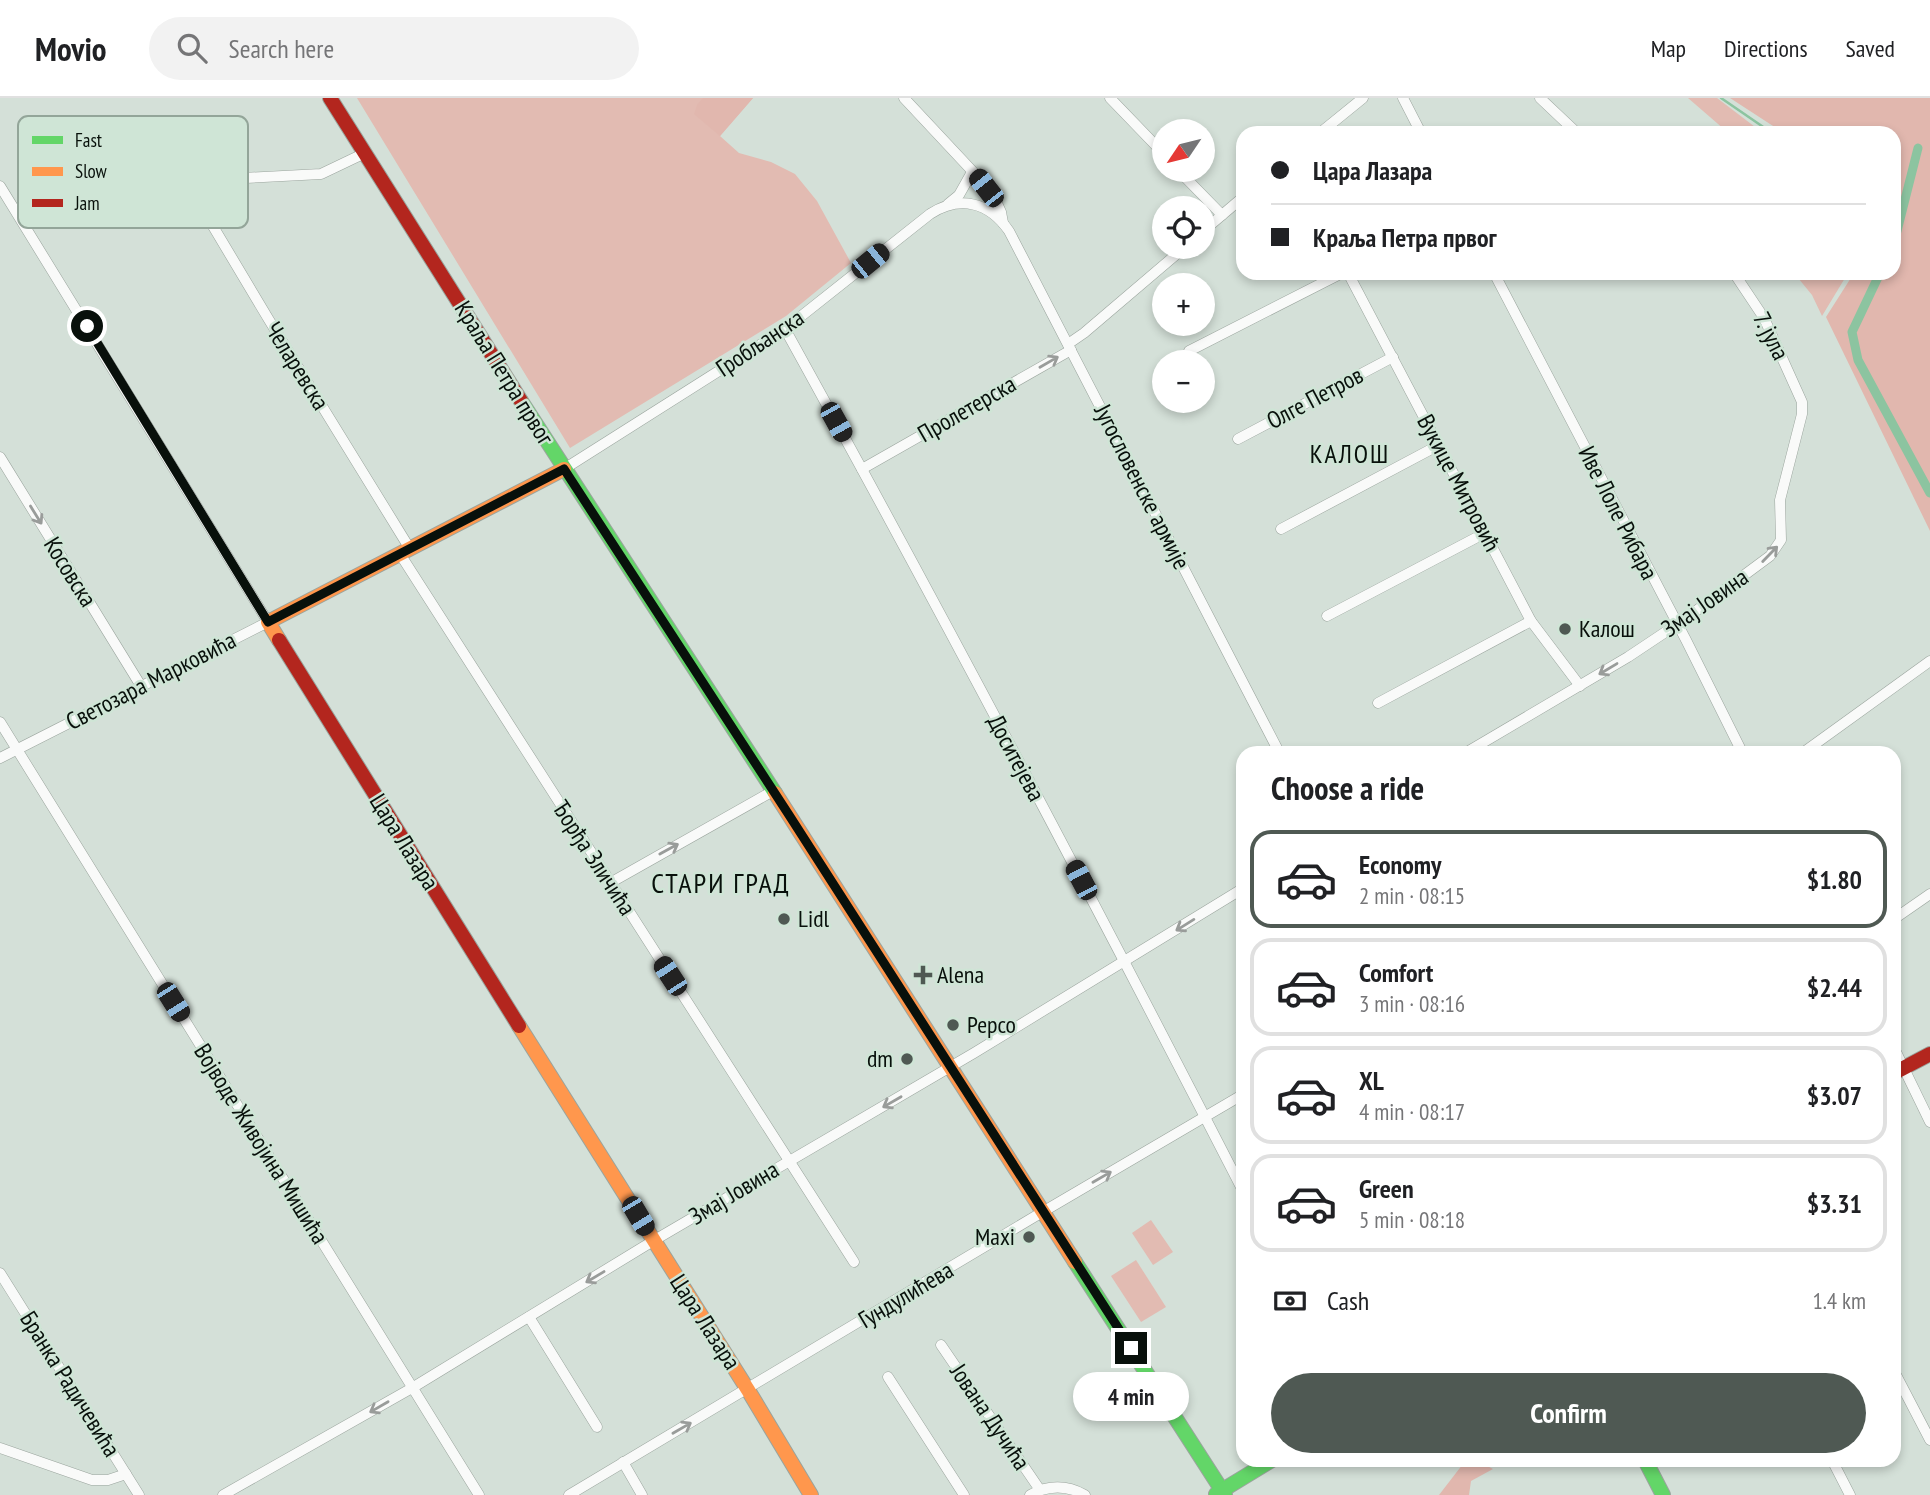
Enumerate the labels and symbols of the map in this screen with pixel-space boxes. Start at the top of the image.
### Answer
legend [18,116,248,228]
north arrow [1152,119,1214,182]
text: Fast [75,128,103,152]
text: Slow [75,159,108,183]
car [965,165,1008,211]
text: Jam [74,191,100,215]
car [848,240,893,282]
street label: Краља Петра првог [448,295,562,451]
street label: Гробљанска [710,302,810,383]
street label: 7. јула [1746,307,1797,365]
route start [71,310,103,342]
street label: Челаревска [258,316,337,416]
one-way arrow [1038,355,1059,368]
street label: Олге Петров [1261,359,1368,436]
street label: Пролетерска [912,368,1021,449]
street label: Југословенске армије [1087,398,1197,575]
car [817,399,856,445]
street label: Вукице Митровић [1410,409,1509,557]
district label: КАЛОШ [1310,437,1390,470]
street label: Иве Лоле Рибара [1572,441,1665,585]
one-way arrow [29,505,43,525]
street label: Косовска [37,531,104,612]
one-way arrow [1761,545,1778,563]
street label: Змај Јовина [1655,561,1754,644]
place label: Калош [1579,613,1635,644]
marker: Калош [1557,621,1573,637]
street label: Светозара Марковића [61,624,241,737]
one-way arrow [1598,662,1618,676]
street label: Доситејева [981,709,1052,806]
street label: Цара Лазара [363,788,446,896]
street label: Ђорђа Зличића [546,794,643,921]
one-way arrow [659,842,679,856]
car [1062,857,1101,903]
district label: СТАРИ ГРАД [651,864,791,901]
place label: Lidl [798,903,830,934]
marker: Lidl [776,911,792,927]
one-way arrow [1175,918,1195,932]
car [650,953,691,999]
place label: Alena [937,959,984,990]
marker: Alena [915,967,931,983]
car [153,979,194,1025]
place label: Pepco [967,1009,1016,1040]
marker: Pepco [945,1017,961,1033]
street label: Војводе Живојина Мишића [187,1038,336,1250]
place label: dm [867,1043,893,1074]
marker: dm [899,1051,915,1067]
one-way arrow [882,1095,902,1109]
street label: Змај Јовина [683,1154,784,1231]
one-way arrow [1092,1170,1112,1184]
car [619,1193,658,1239]
place label: Maxi [975,1221,1015,1252]
marker: Maxi [1021,1229,1037,1245]
street label: Гундулићева [853,1254,959,1335]
street label: Цара Лазара [663,1268,748,1375]
one-way arrow [585,1270,605,1284]
street label: Бранка Радичевића [13,1305,128,1462]
route end [1115,1332,1147,1364]
street label: Јована Дучића [943,1357,1037,1476]
callout: 4 min [1073,1372,1189,1422]
one-way arrow [369,1401,390,1414]
one-way arrow [671,1421,691,1435]

